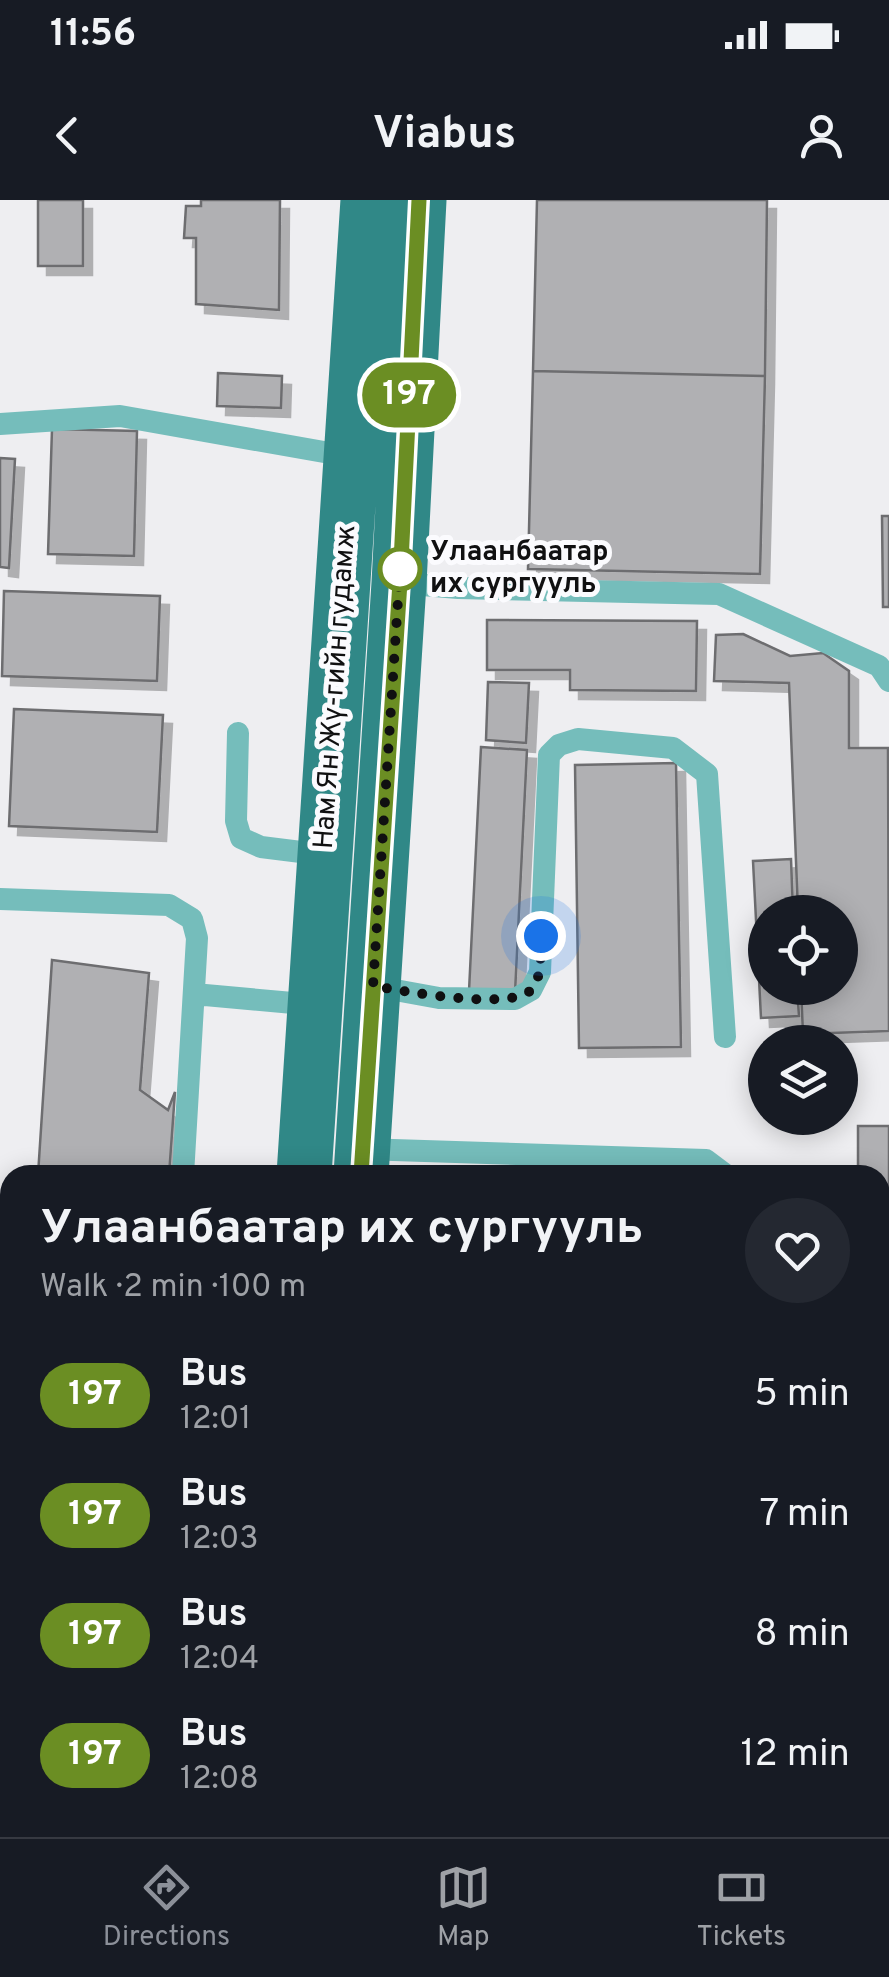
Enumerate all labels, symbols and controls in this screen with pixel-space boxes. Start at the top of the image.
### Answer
text: 11:56 [50,11,136,60]
text: Viabus [373,107,516,164]
icon: back [40,108,95,163]
icon: person [794,108,849,163]
line badge: 197 [352,362,466,428]
text: 197 [382,373,436,417]
street label: Нам Ян Жү-гийн гудамж [307,524,365,850]
place label: Улаанбаатар их сургууль [430,535,608,603]
marker: Улаанбаатар их сургууль [379,548,421,590]
map controls [748,895,858,1135]
button: locate [748,895,858,1005]
your location [516,911,566,961]
button: layers [748,1025,858,1135]
button: heart [745,1198,850,1303]
text: Улаанбаатар их сургууль [40,1200,643,1260]
text: Walk · 2 min · 100 m [40,1268,306,1308]
text: Bus [180,1351,247,1400]
text: 5 min [754,1371,850,1420]
text: 197 [68,1373,122,1417]
text: 12:01 [180,1400,251,1440]
text: Bus [180,1471,247,1520]
text: 7 min [760,1491,850,1540]
text: 197 [68,1493,122,1537]
text: 12:03 [180,1520,259,1560]
text: Bus [180,1591,247,1640]
text: 8 min [755,1611,850,1660]
text: 197 [68,1613,122,1657]
text: 12:04 [180,1640,259,1680]
text: Bus [180,1711,247,1760]
text: 12 min [740,1731,850,1780]
text: 197 [68,1733,122,1777]
text: 12:08 [180,1760,259,1800]
tab: Directions [103,1860,230,1956]
tab: Map [436,1860,491,1956]
tab: Tickets [696,1860,786,1956]

